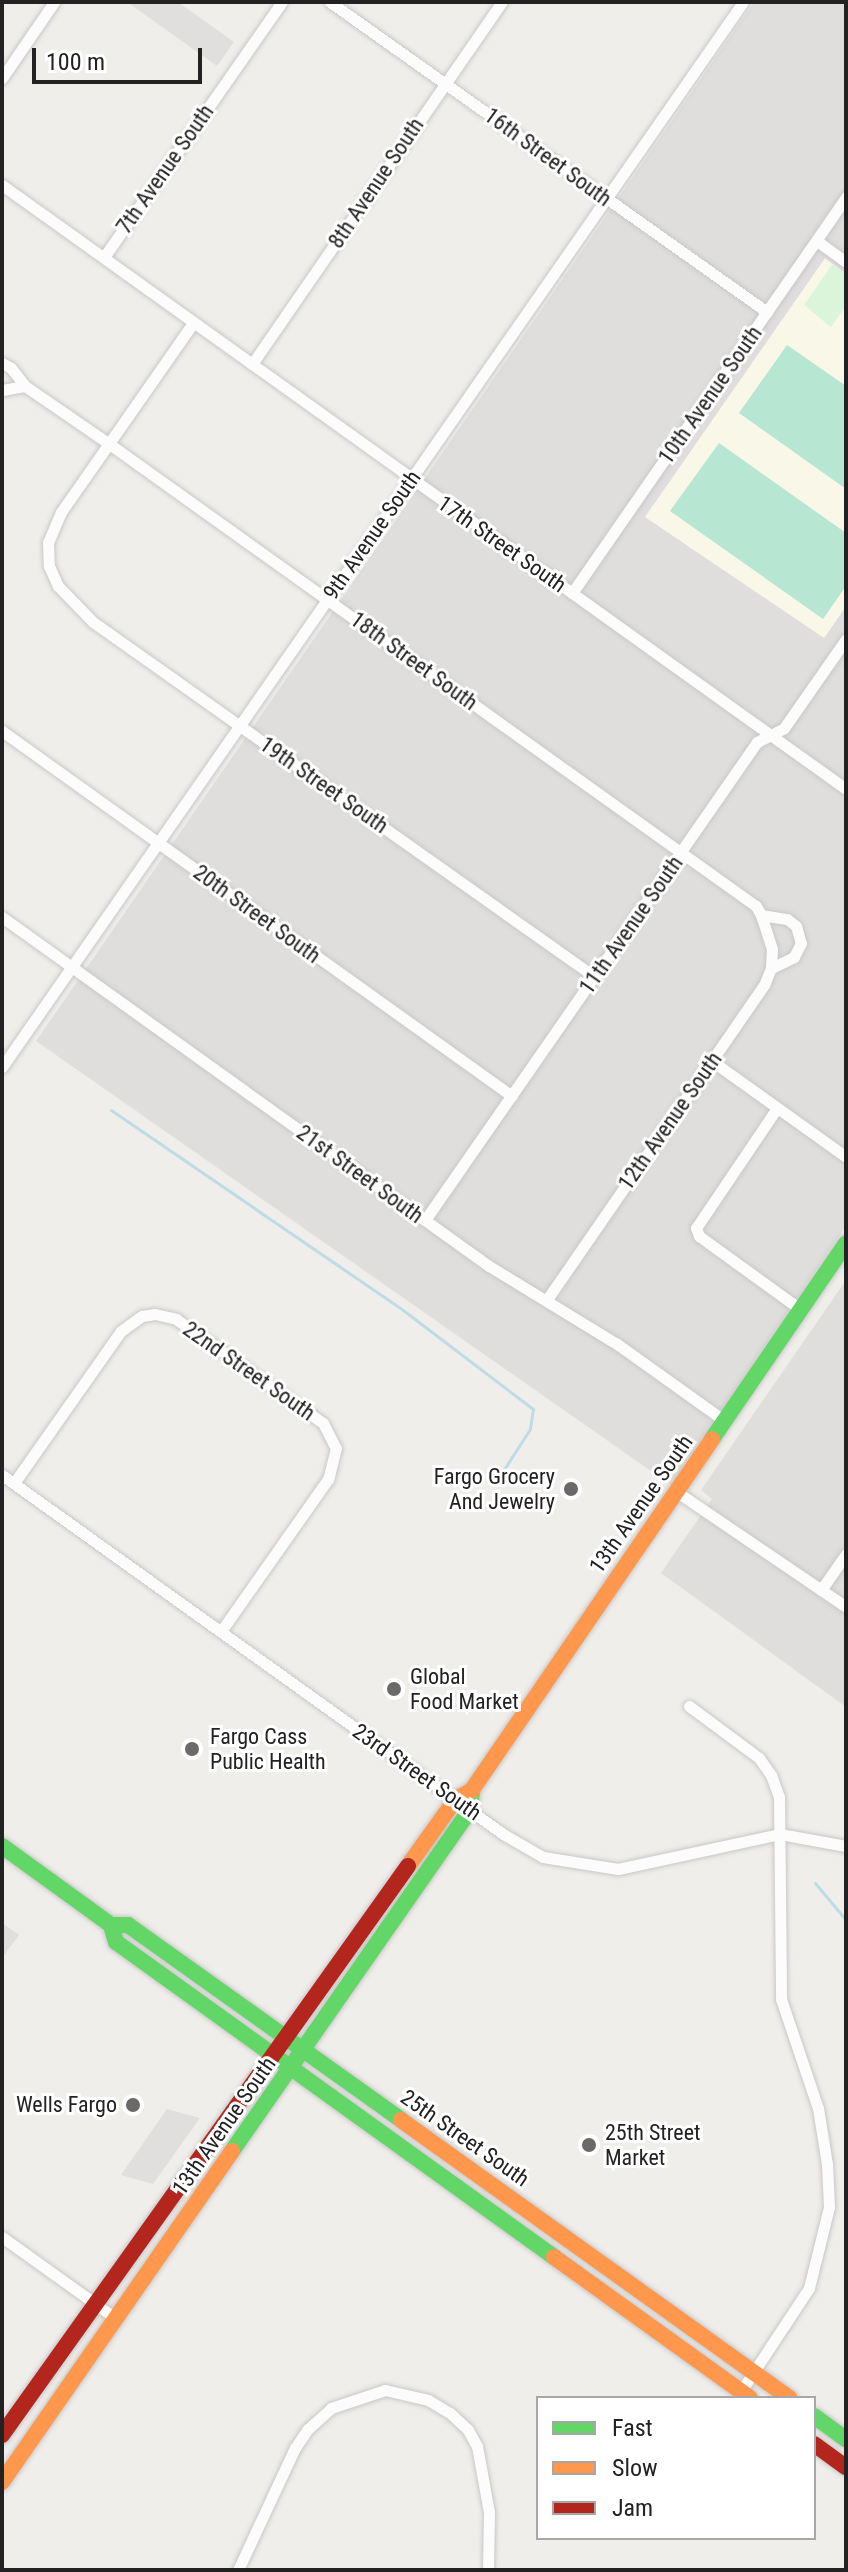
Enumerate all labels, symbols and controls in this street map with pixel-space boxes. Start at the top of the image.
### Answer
scale bar [36,32,206,82]
text: 100 m [46,48,105,76]
street label: 7th Avenue South [111,99,219,239]
street label: 16th Street South [479,102,617,212]
street label: 8th Avenue South [323,113,429,253]
street label: 10th Avenue South [653,321,767,469]
street label: 9th Avenue South [318,465,426,605]
street label: 17th Street South [433,490,571,598]
street label: 18th Street South [345,606,483,716]
street label: 19th Street South [255,731,393,839]
street label: 11th Avenue South [574,851,688,999]
street label: 20th Street South [188,859,326,969]
street label: 12th Avenue South [613,1047,727,1195]
street label: 21st Street South [292,1119,428,1229]
street label: 22nd Street South [178,1316,320,1426]
street label: 13th Avenue South [584,1430,698,1578]
place label: Fargo Grocery And Jewelry [434,1463,555,1514]
marker: Fargo Grocery And Jewelry [562,1480,580,1498]
place label: Global Food Market [410,1663,519,1714]
marker: Global Food Market [385,1680,403,1698]
street label: 23rd Street South [348,1718,486,1826]
place label: Fargo Cass Public Health [210,1723,326,1774]
marker: Fargo Cass Public Health [181,1738,203,1760]
street label: 13th Avenue South [167,2052,281,2200]
street label: 25th Street South [396,2084,534,2192]
place label: Wells Fargo [16,2092,117,2118]
marker: Wells Fargo [124,2096,142,2114]
place label: 25th Street Market [605,2119,700,2170]
marker: 25th Street Market [580,2136,598,2154]
legend [536,2396,816,2540]
text: Fast [612,2414,653,2442]
text: Slow [612,2454,658,2482]
text: Jam [612,2494,653,2522]

